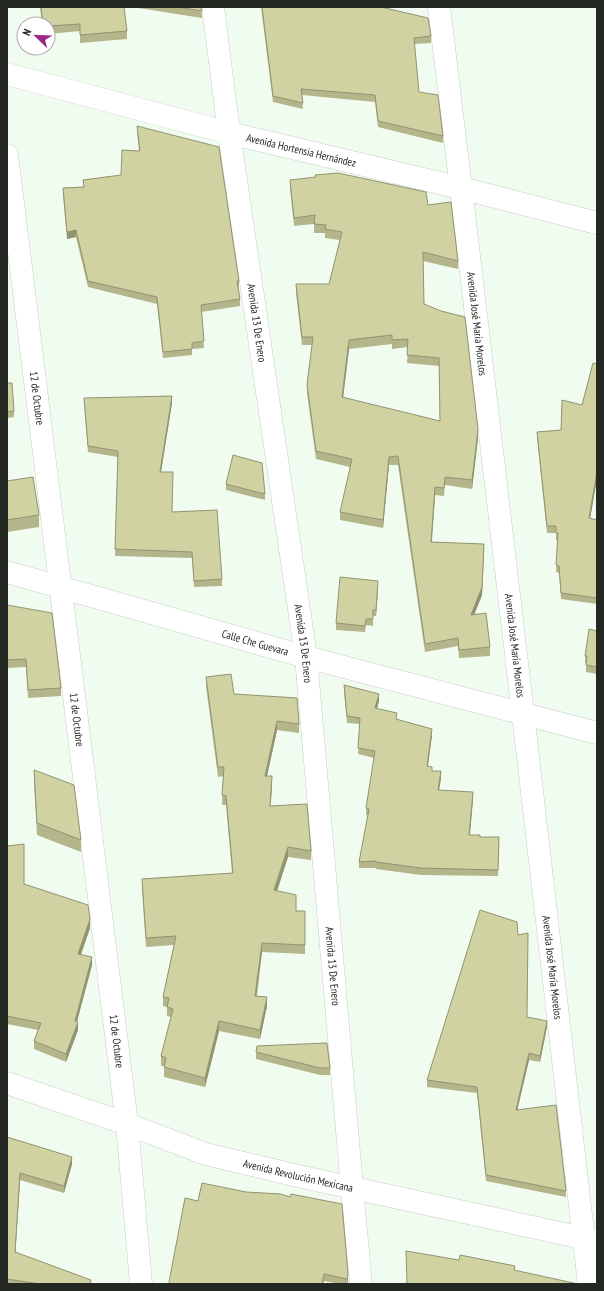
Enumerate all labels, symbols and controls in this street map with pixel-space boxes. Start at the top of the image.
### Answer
north arrow [16,16,56,56]
text: N [19,27,34,38]
street label: Avenida Hortensia Hernández [245,130,358,170]
street label: Avenida José María Morelos [464,271,490,377]
street label: Avenida 13 De Enero [244,283,270,363]
street label: 12 de Octubre [27,370,47,426]
street label: Avenida José María Morelos [502,593,528,698]
street label: Avenida 13 De Enero [291,603,315,684]
street label: Calle Che Guevara [220,626,290,659]
street label: 12 de Octubre [67,692,87,748]
street label: Avenida José María Morelos [539,915,565,1020]
street label: Avenida 13 De Enero [322,926,343,1007]
street label: 12 de Octubre [106,1014,127,1069]
street label: Avenida Revolución Mexicana [242,1156,354,1195]

